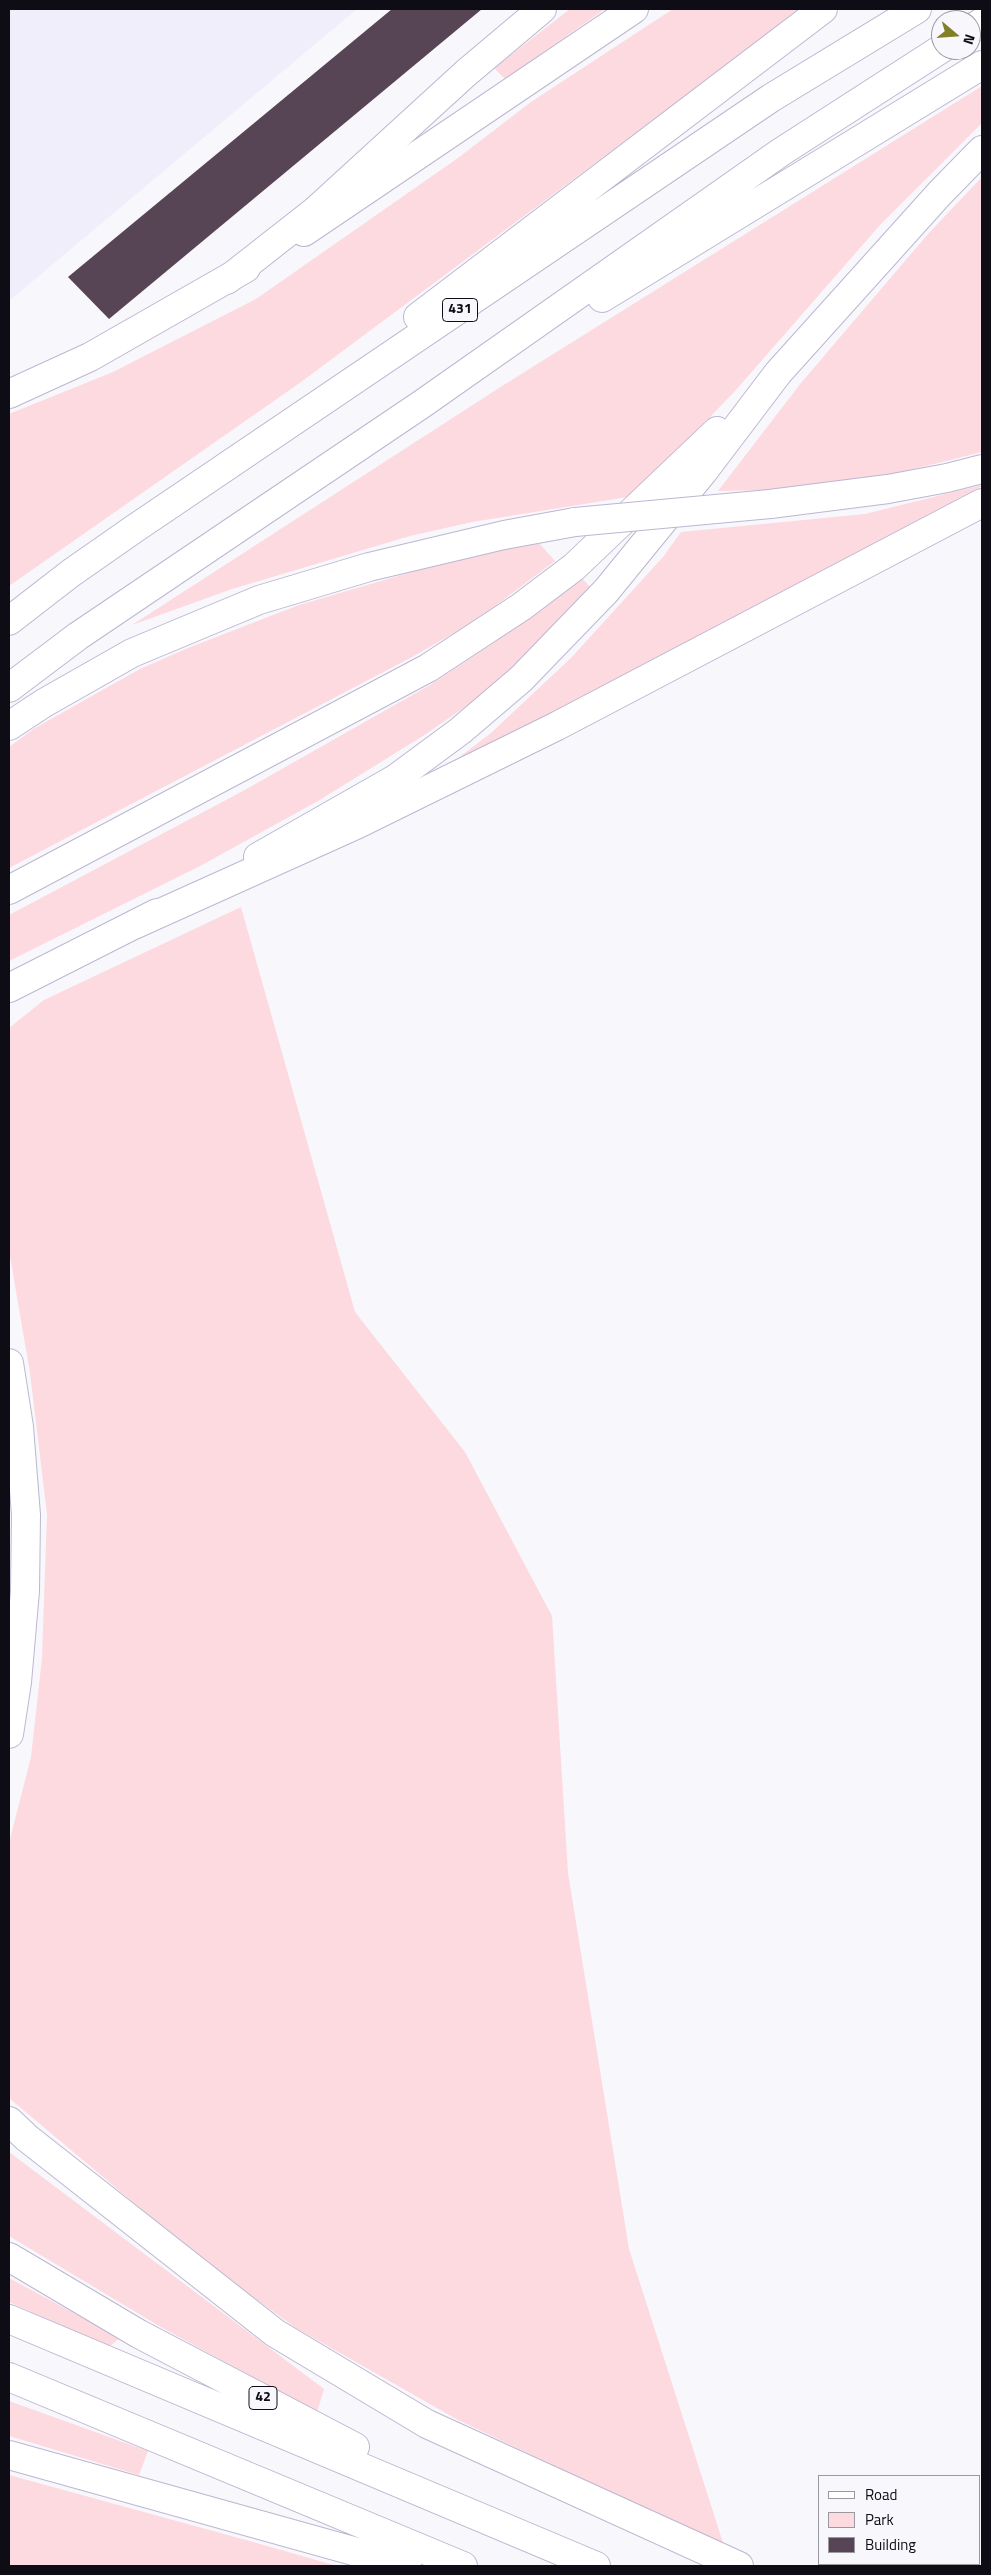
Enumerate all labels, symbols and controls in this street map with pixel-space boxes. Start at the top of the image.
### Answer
north arrow [931,10,981,60]
text: N [958,32,981,47]
road number: 431 [442,298,478,322]
road number: 42 [249,2386,277,2410]
legend [818,2475,981,2565]
text: Road [865,2483,897,2506]
text: Park [865,2508,894,2531]
text: Building [865,2533,916,2556]

